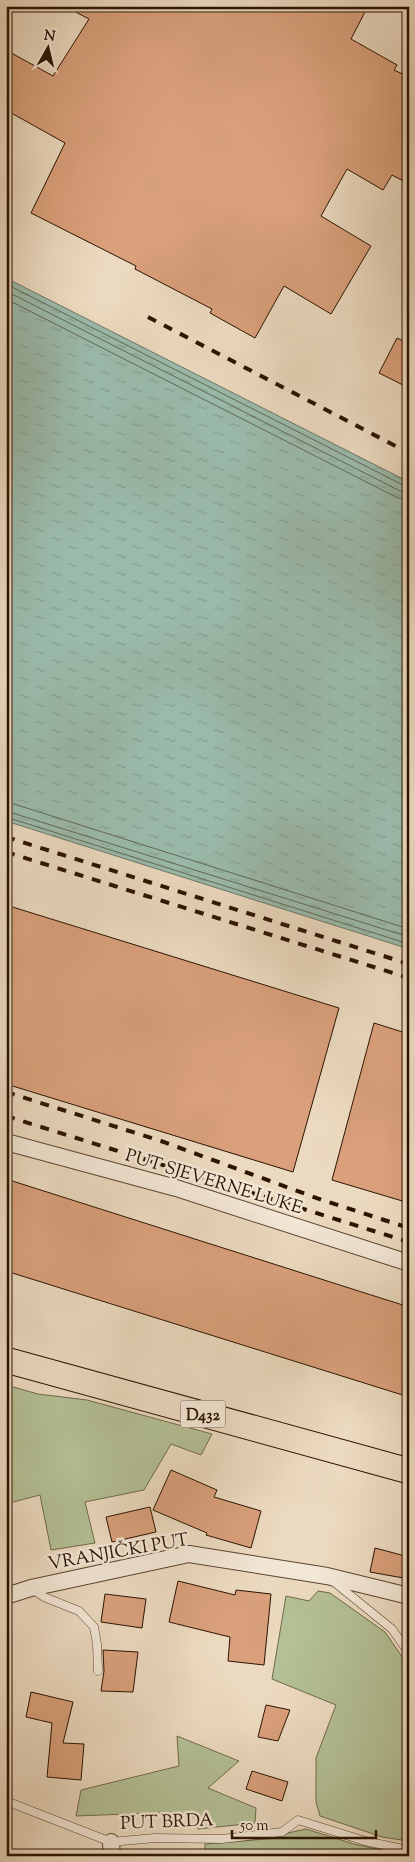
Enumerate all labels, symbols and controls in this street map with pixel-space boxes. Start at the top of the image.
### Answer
north arrow [22,22,72,72]
text: N [43,26,56,48]
street label: PUT SJEVERNE LUKE [122,1144,305,1222]
road number: D432 [180,1400,226,1428]
street label: VRANJIČKI PUT [46,1527,191,1578]
scale bar [232,1807,376,1839]
street label: PUT BRDA [120,1808,215,1838]
text: 50 m [239,1816,269,1837]

